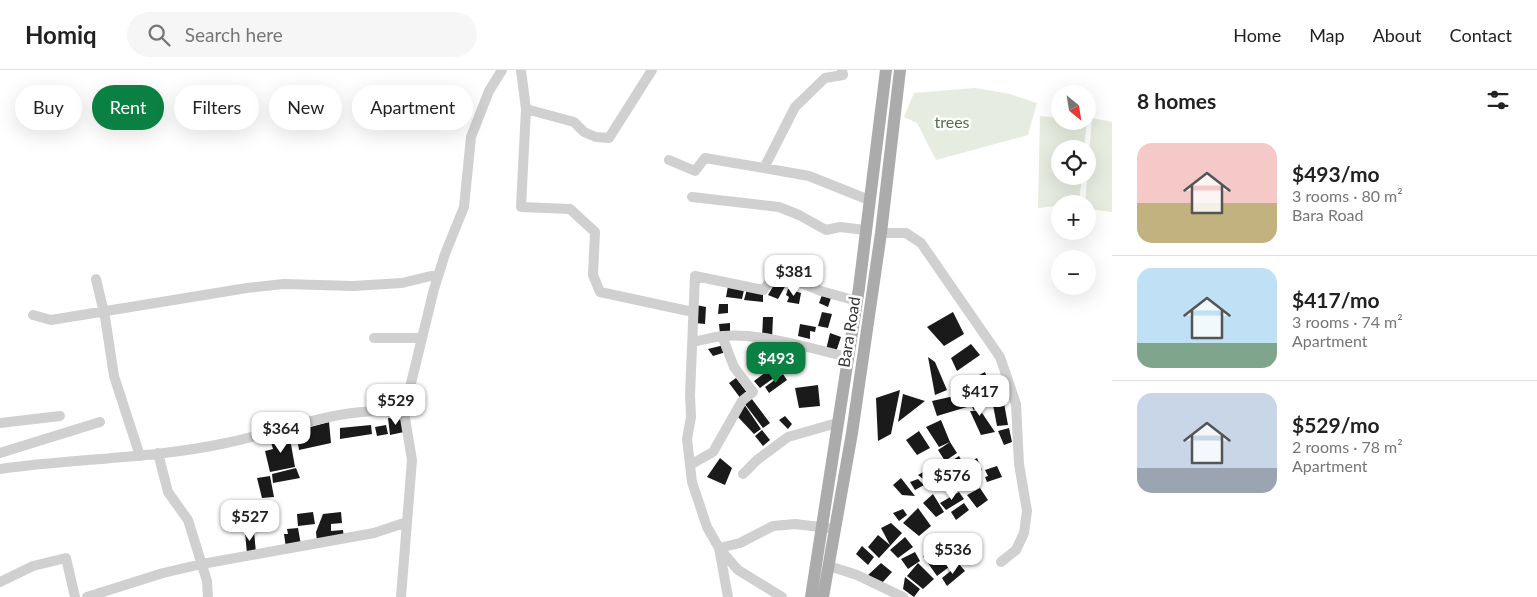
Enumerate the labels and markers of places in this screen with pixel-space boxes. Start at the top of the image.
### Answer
pin: $381 [764,254,824,297]
pin: $493 [746,342,806,384]
pin: $417 [950,374,1010,417]
pin: $529 [366,384,426,426]
pin: $364 [251,412,311,454]
pin: $576 [922,458,982,501]
pin: $527 [220,500,280,542]
pin: $536 [923,532,983,575]

